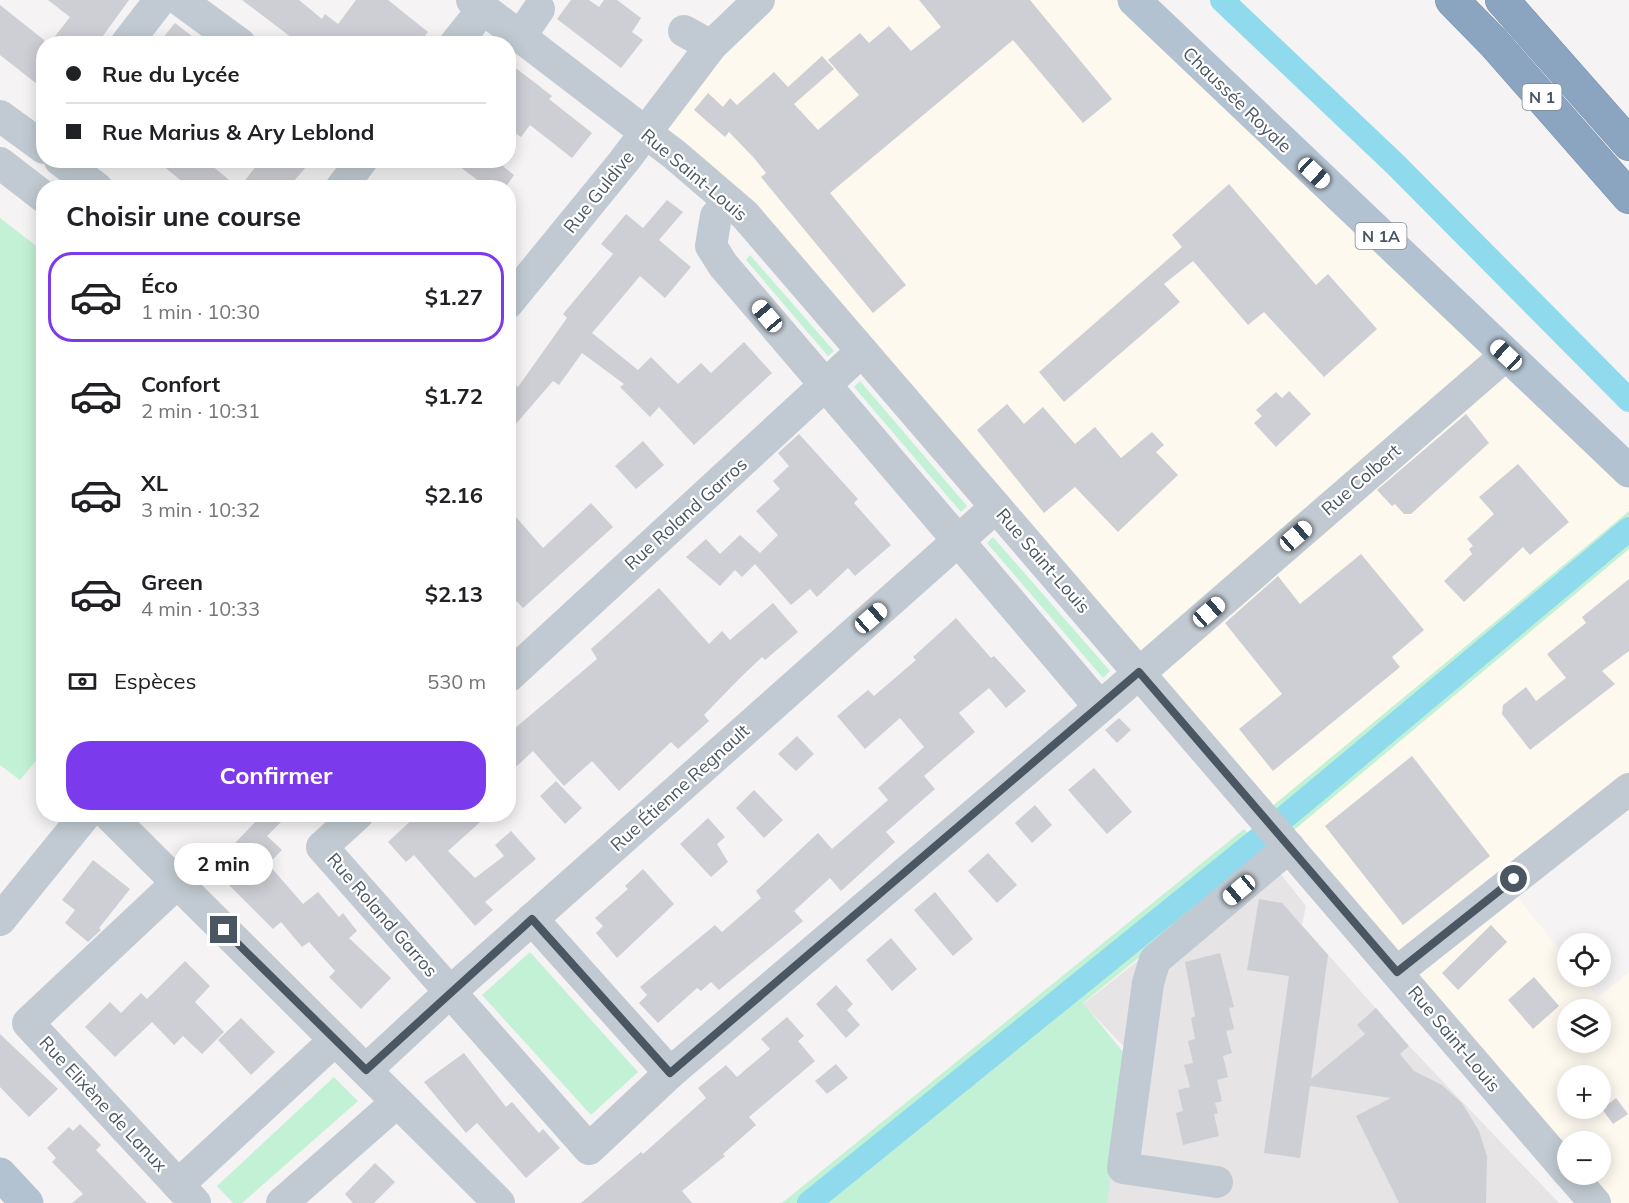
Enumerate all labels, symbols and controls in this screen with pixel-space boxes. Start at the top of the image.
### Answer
street label: Chaussée Royale [1178,42,1297,158]
text: Rue du Lycée [102,60,239,88]
road number: N 1 [1522,84,1562,110]
text: Rue Marius & Ary Leblond [102,118,375,146]
street label: Rue Saint-Louis [637,124,752,226]
street label: Rue Guldive [558,146,639,238]
car [1295,154,1333,192]
text: Choisir une course [66,199,301,233]
road number: N 1A [1356,223,1406,249]
icon: car [69,270,123,324]
text: Éco [141,271,178,299]
text: $1.27 [425,283,483,311]
car [749,296,785,336]
text: 1 min · 10:30 [141,299,260,324]
car [1487,336,1525,374]
icon: car [69,369,123,423]
text: Confort [141,370,220,398]
text: $1.72 [425,382,483,410]
text: 2 min · 10:31 [141,398,260,423]
street label: Rue Colbert [1316,439,1405,520]
street label: Rue Roland Garros [620,452,752,575]
icon: car [69,468,123,522]
text: XL [141,469,168,497]
text: $2.16 [425,481,483,509]
text: 3 min · 10:32 [141,497,260,522]
street label: Rue Saint-Louis [992,503,1095,618]
car [1277,517,1315,555]
icon: car [69,567,123,621]
text: Green [141,568,203,596]
text: $2.13 [425,580,483,608]
car [1190,593,1228,631]
text: 4 min · 10:33 [141,596,260,621]
car [852,599,890,637]
icon: cash [66,665,99,698]
text: Espèces [114,667,196,695]
text: 530 m [427,669,486,694]
street label: Rue Étienne Regnault [605,719,754,856]
button: Confirmer [66,741,486,810]
callout: 2 min [174,843,274,885]
street label: Rue Roland Garros [322,848,443,982]
text: 2 min [197,851,250,876]
route start [1500,865,1527,892]
car [1219,872,1259,908]
route end [210,916,237,943]
map controls [1557,933,1611,1185]
button: locate [1557,933,1611,987]
street label: Rue Saint-Louis [1403,981,1506,1097]
button: layers [1557,999,1611,1053]
street label: Rue Elixène de Lanux [35,1031,172,1177]
button: + [1557,1065,1611,1119]
button: − [1557,1131,1611,1185]

